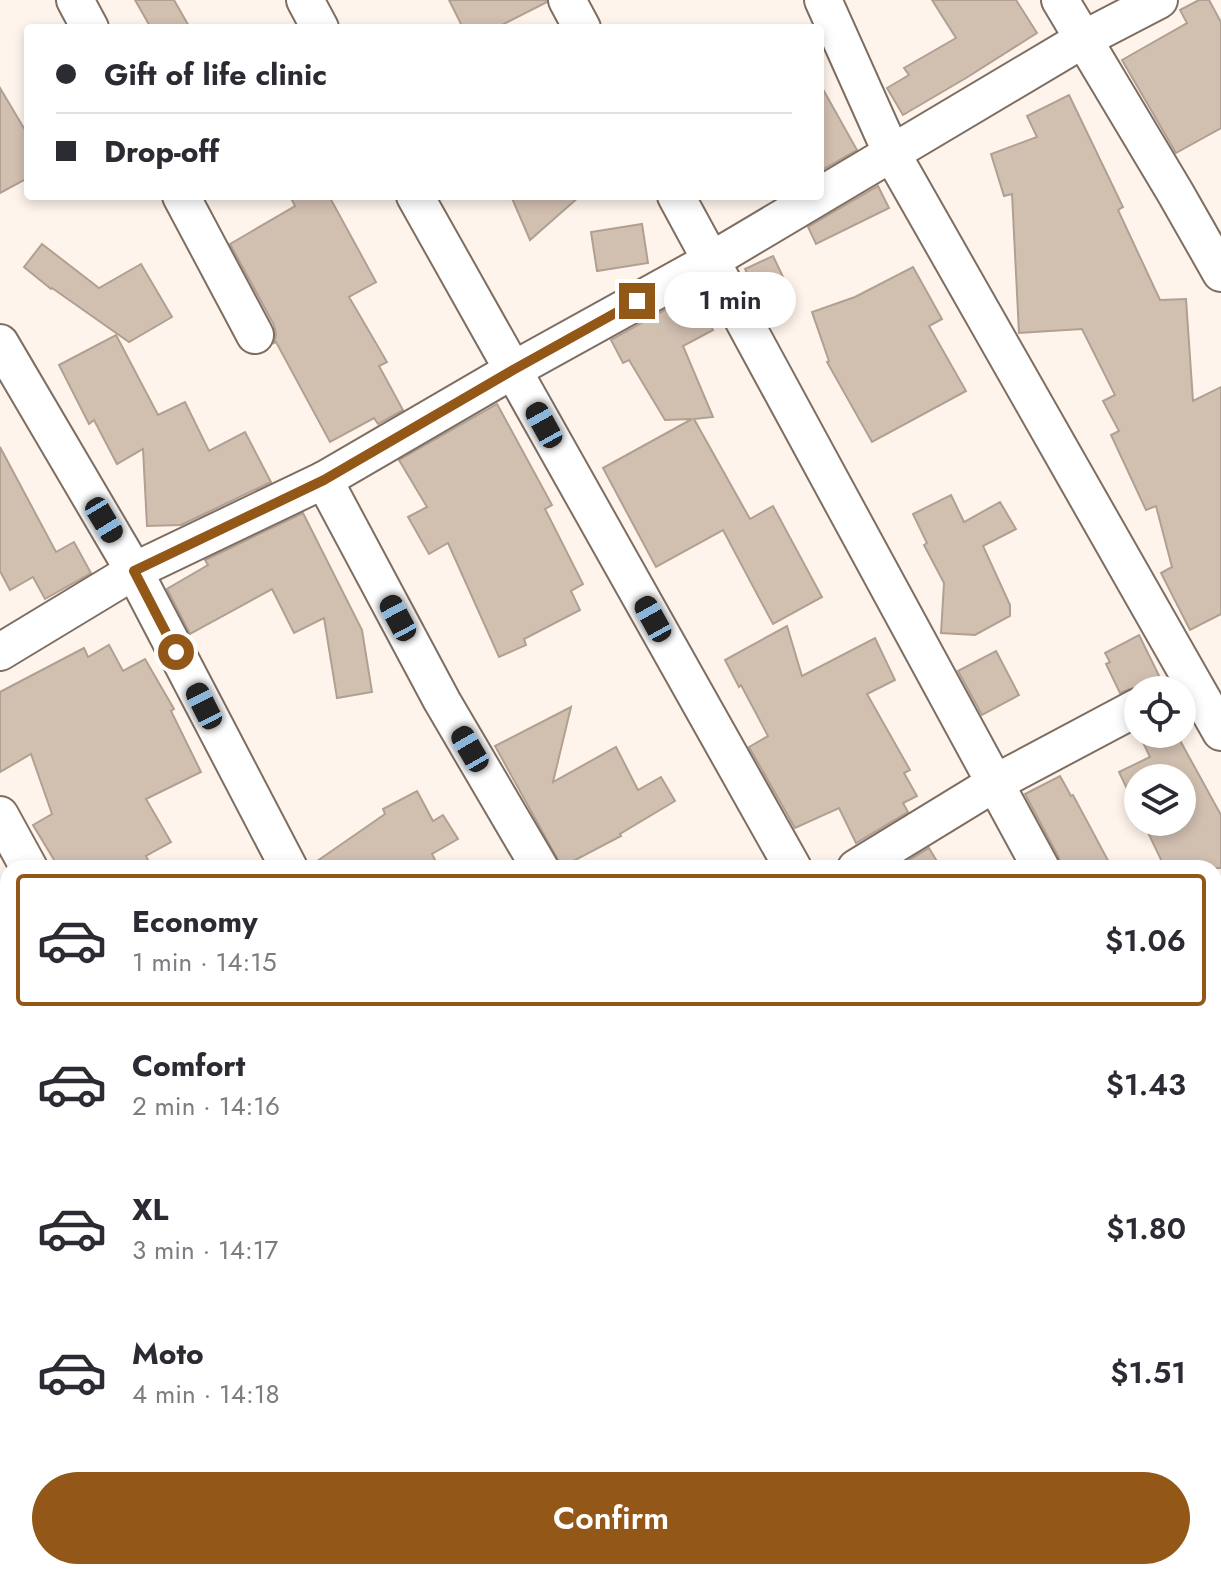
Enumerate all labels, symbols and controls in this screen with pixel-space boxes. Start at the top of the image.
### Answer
text: Gift of life clinic [104,53,327,96]
text: Drop-off [104,130,219,173]
callout: 1 min [665,273,797,329]
text: 1 min [698,281,762,319]
route end [619,283,655,319]
car [522,398,566,452]
car [81,493,127,547]
car [376,591,420,645]
car [631,592,675,646]
route start [158,634,194,670]
map controls [1124,676,1196,836]
button: locate [1124,676,1196,748]
car [182,679,226,733]
car [448,722,492,776]
button: layers [1124,764,1196,836]
text: Economy [132,900,258,943]
icon: car [36,904,108,976]
text: $1.06 [1105,919,1186,962]
text: 1 min · 14:15 [132,943,277,981]
text: Comfort [132,1044,245,1087]
icon: car [36,1048,108,1120]
text: $1.43 [1106,1063,1186,1106]
text: 2 min · 14:16 [132,1087,280,1125]
text: XL [132,1188,168,1231]
icon: car [36,1192,108,1264]
text: $1.80 [1106,1207,1186,1250]
text: 3 min · 14:17 [132,1231,278,1269]
text: Moto [132,1332,204,1375]
icon: car [36,1336,108,1408]
text: $1.51 [1110,1351,1186,1394]
text: 4 min · 14:18 [132,1375,280,1413]
button: Confirm [32,1472,1190,1564]

